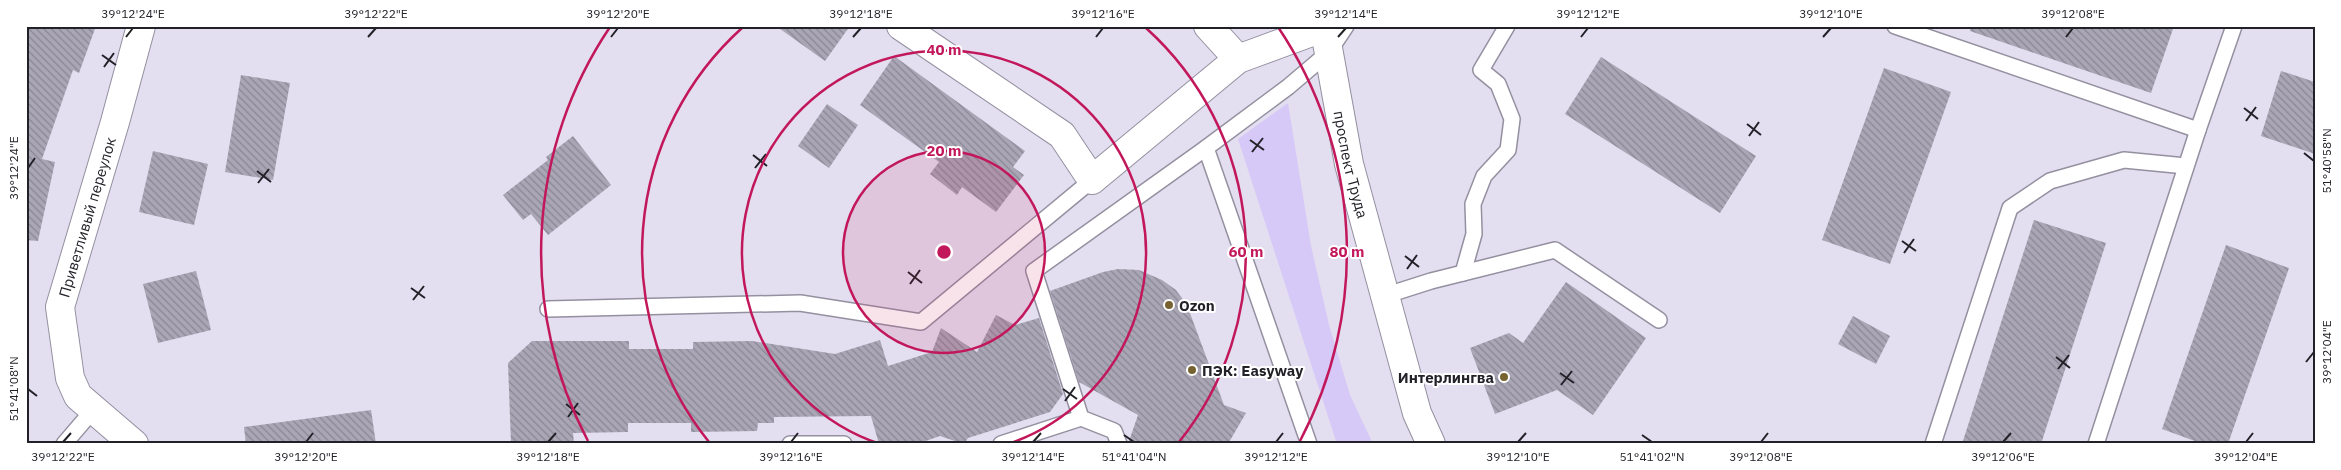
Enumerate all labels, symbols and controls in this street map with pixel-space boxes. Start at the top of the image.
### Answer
text: 39°12'24"E [101,6,165,21]
text: 39°12'22"E [344,6,408,21]
text: 39°12'20"E [586,6,650,21]
text: 39°12'18"E [829,6,893,21]
text: 39°12'16"E [1071,6,1135,21]
text: 39°12'14"E [1314,6,1378,21]
text: 39°12'12"E [1556,6,1620,21]
text: 39°12'10"E [1799,6,1863,21]
text: 39°12'08"E [2041,6,2105,21]
text: 40 m [927,40,961,59]
street label: проспект Труда [1330,109,1373,220]
text: 51°40'58"N [2319,128,2334,194]
street label: Приветливый переулок [54,135,120,299]
text: 39°12'24"E [6,136,21,200]
text: 20 m [927,141,961,160]
text: 60 m [1229,242,1263,261]
text: 80 m [1330,242,1364,261]
centre of rings [935,243,953,261]
place label: Ozon [1179,296,1215,315]
marker: Ozon [1163,299,1175,311]
text: 39°12'04"E [2319,320,2334,384]
text: 51°41'08"N [6,356,21,422]
place label: ПЭК: Easyway [1202,361,1303,380]
marker: ПЭК: Easyway [1186,364,1198,376]
place label: Интерлингва [1398,368,1494,387]
marker: Интерлингва [1498,371,1510,383]
text: 39°12'22"E [31,449,95,464]
text: 39°12'20"E [274,449,338,464]
text: 39°12'18"E [516,449,580,464]
text: 39°12'16"E [759,449,823,464]
text: 39°12'14"E [1001,449,1065,464]
text: 51°41'04"N [1101,449,1167,464]
text: 39°12'12"E [1244,449,1308,464]
text: 39°12'10"E [1486,449,1550,464]
text: 51°41'02"N [1619,449,1685,464]
text: 39°12'08"E [1729,449,1793,464]
text: 39°12'06"E [1971,449,2035,464]
text: 39°12'04"E [2214,449,2278,464]

